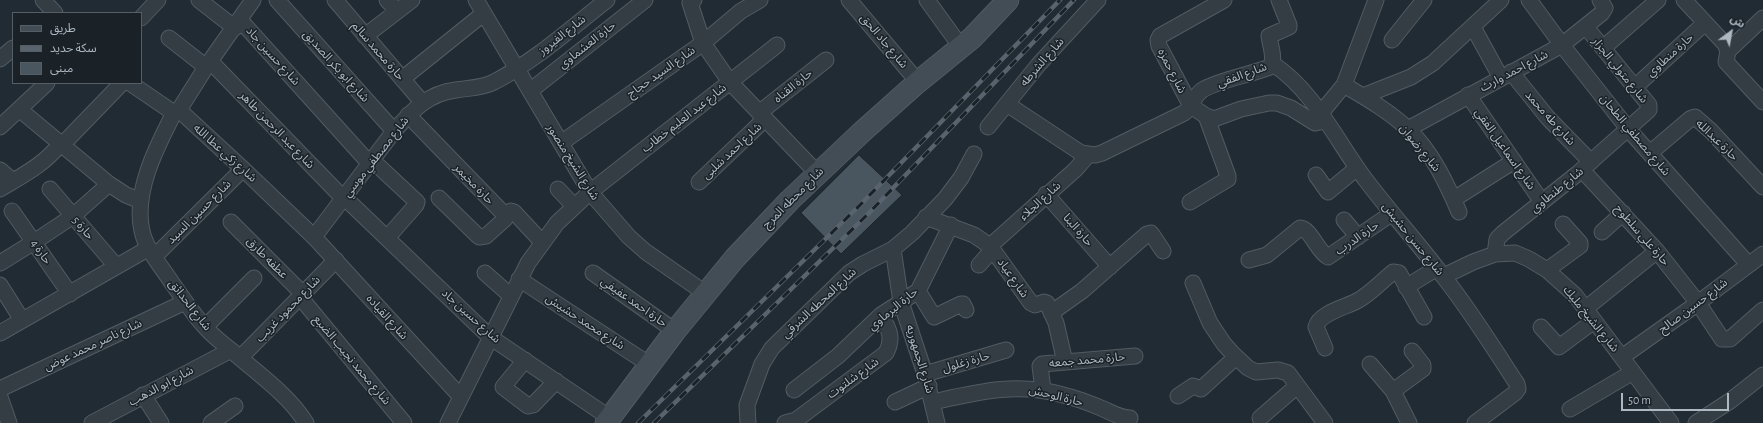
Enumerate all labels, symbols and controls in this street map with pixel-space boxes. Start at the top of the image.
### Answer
street label: شارع جاد الحق [857,11,911,71]
legend [12,12,142,84]
street label: شارع الفيروز [535,12,589,58]
north arrow [1711,12,1751,52]
text: ش [1728,13,1747,30]
street label: حارة العشماوي [556,18,618,72]
street label: حارة محمد سالم [349,19,407,83]
text: طريق [50,22,76,34]
street label: شارع حسين جاد [243,24,303,88]
street label: شارع ابو بكر الصديق [300,27,372,105]
street label: حارة منطاوي [1644,30,1696,80]
street label: شارع متولي الجزار [1589,34,1651,106]
street label: شارع الشرطه [1017,35,1067,89]
text: سكة حديد [50,42,97,54]
street label: شارع السيد حجاج [624,43,698,101]
street label: شارع حمزه [1155,46,1189,96]
street label: شارع احمد وارث [1477,47,1551,95]
street label: شارع الفقي [1215,59,1269,91]
text: مبنى [50,62,73,74]
street label: حارة القناه [771,66,815,106]
street label: شارع عبد العليم خطاب [639,80,729,156]
street label: شارع عبد الرحمن طاهر [236,88,318,172]
street label: شارع طه محمد [1522,88,1578,148]
street label: شارع مصطفي الطحان [1597,91,1673,179]
street label: شارع اسماعيل الفقي [1472,106,1538,192]
street label: شارع مصطفي موسي [340,114,412,200]
street label: حارة عبدالله [1693,116,1741,164]
street label: شارع احمد شلبى [699,120,765,182]
street label: شارع زكي عطا الله [190,121,260,185]
street label: شارع الشيخ منصور [544,121,602,203]
street label: شارع رضوان [1396,121,1444,175]
street label: حارة مخيمر [451,160,497,208]
street label: شارع محطه المرج [759,164,827,232]
street label: شارع طنطاوي [1528,164,1586,216]
street label: شارع حسين السيد [164,177,234,247]
street label: شارع الجلاء [1016,179,1064,223]
street label: شارع حسن حشيش [1379,199,1447,279]
street label: حارة علي سلطوح [1611,201,1673,269]
street label: حارة البنا [1060,211,1096,249]
street label: حارة 5 [69,213,97,243]
street label: حارة الدرب [1332,218,1382,258]
street label: عطفه طارق [243,234,291,282]
street label: حارة 4 [27,237,55,267]
street label: شارع عياد [994,255,1032,301]
street label: شارع المحطه الشرقي [779,265,859,341]
street label: شارع محمود غريب [253,273,323,345]
street label: حارة احمد عفيفي [598,274,670,330]
street label: شارع حسين صالح [1655,275,1731,337]
street label: شارع الحدائق [166,276,214,334]
street label: شارع الشيخ مليك [1560,283,1622,355]
street label: حارة البرماوي [865,285,921,333]
street label: شارع حسين جاد [439,286,503,346]
street label: شارع القياده [363,291,411,343]
street label: شارع محمد حشيش [543,291,627,353]
street label: شارع محمد نجيب الضبع [310,312,394,408]
street label: شارع ناصر محمد عوض [42,316,144,374]
street label: شارع الجمهوريه [903,323,937,395]
street label: حارة زغلول [940,348,992,376]
street label: حارة محمد جمعه [1048,349,1126,371]
street label: شارع شلتوت [824,354,882,402]
street label: شارع ابو الدهب [126,363,196,409]
street label: حارة الوحش [1027,382,1085,410]
scale bar [1623,385,1731,411]
text: 50 m [1628,394,1651,406]

